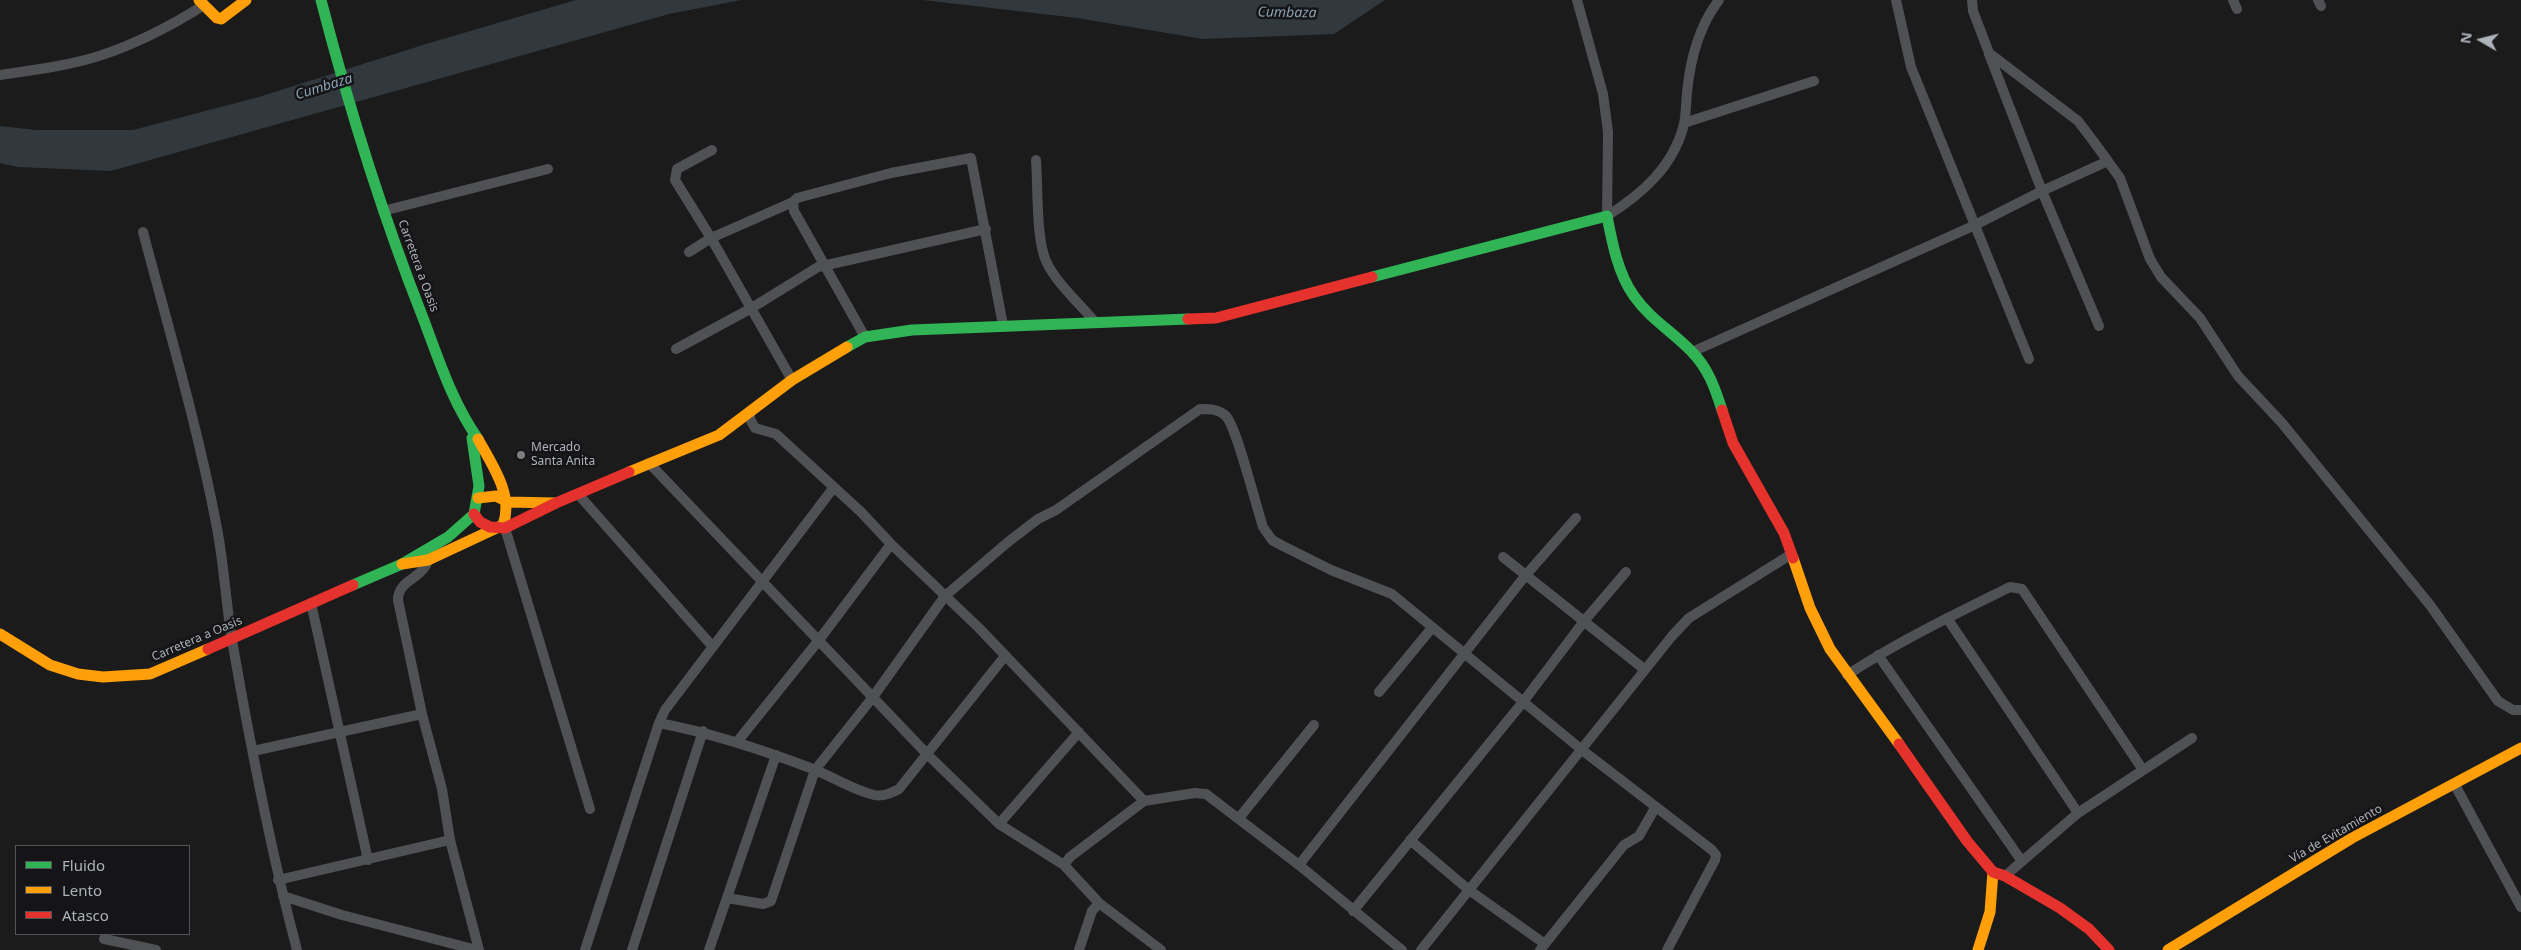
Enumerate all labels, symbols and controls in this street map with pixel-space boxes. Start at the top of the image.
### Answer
water label: Cumbaza [1257,4,1317,22]
north arrow [2456,15,2506,65]
text: N [2455,31,2476,45]
water label: Cumbaza [293,70,355,104]
street label: Carretera a Oasis [395,218,441,314]
place label: Mercado Santa Anita [531,441,595,469]
marker: Mercado Santa Anita [515,449,527,461]
street label: Carretera a Oasis [150,613,244,665]
street label: Vía de Evitamiento [2287,802,2385,866]
legend [15,845,190,935]
text: Fluido [62,855,105,875]
text: Lento [62,880,102,900]
text: Atasco [62,905,109,925]

